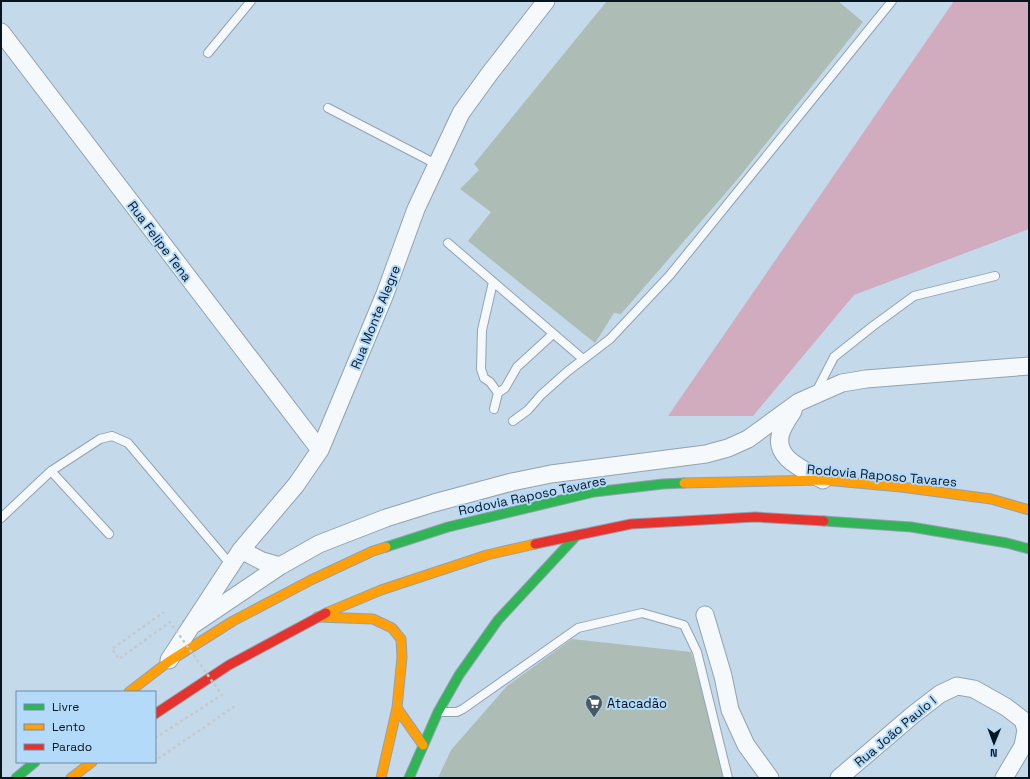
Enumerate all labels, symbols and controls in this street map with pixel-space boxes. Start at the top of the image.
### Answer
street label: Rua Felipe Tena [124,198,196,285]
street label: Rua Monte Alegre [347,263,404,372]
street label: Rodovia Raposo Tavares [806,460,958,491]
street label: Rodovia Raposo Tavares [457,472,608,519]
legend [16,691,156,763]
street label: Rua João Paulo I [851,692,940,771]
supermarket icon: Atacadão [584,693,604,718]
place label: Atacadão [607,695,667,712]
text: Livre [52,699,79,715]
text: Lento [52,719,86,735]
north arrow [974,723,1014,763]
text: Parado [52,739,92,755]
text: N [990,746,998,760]

